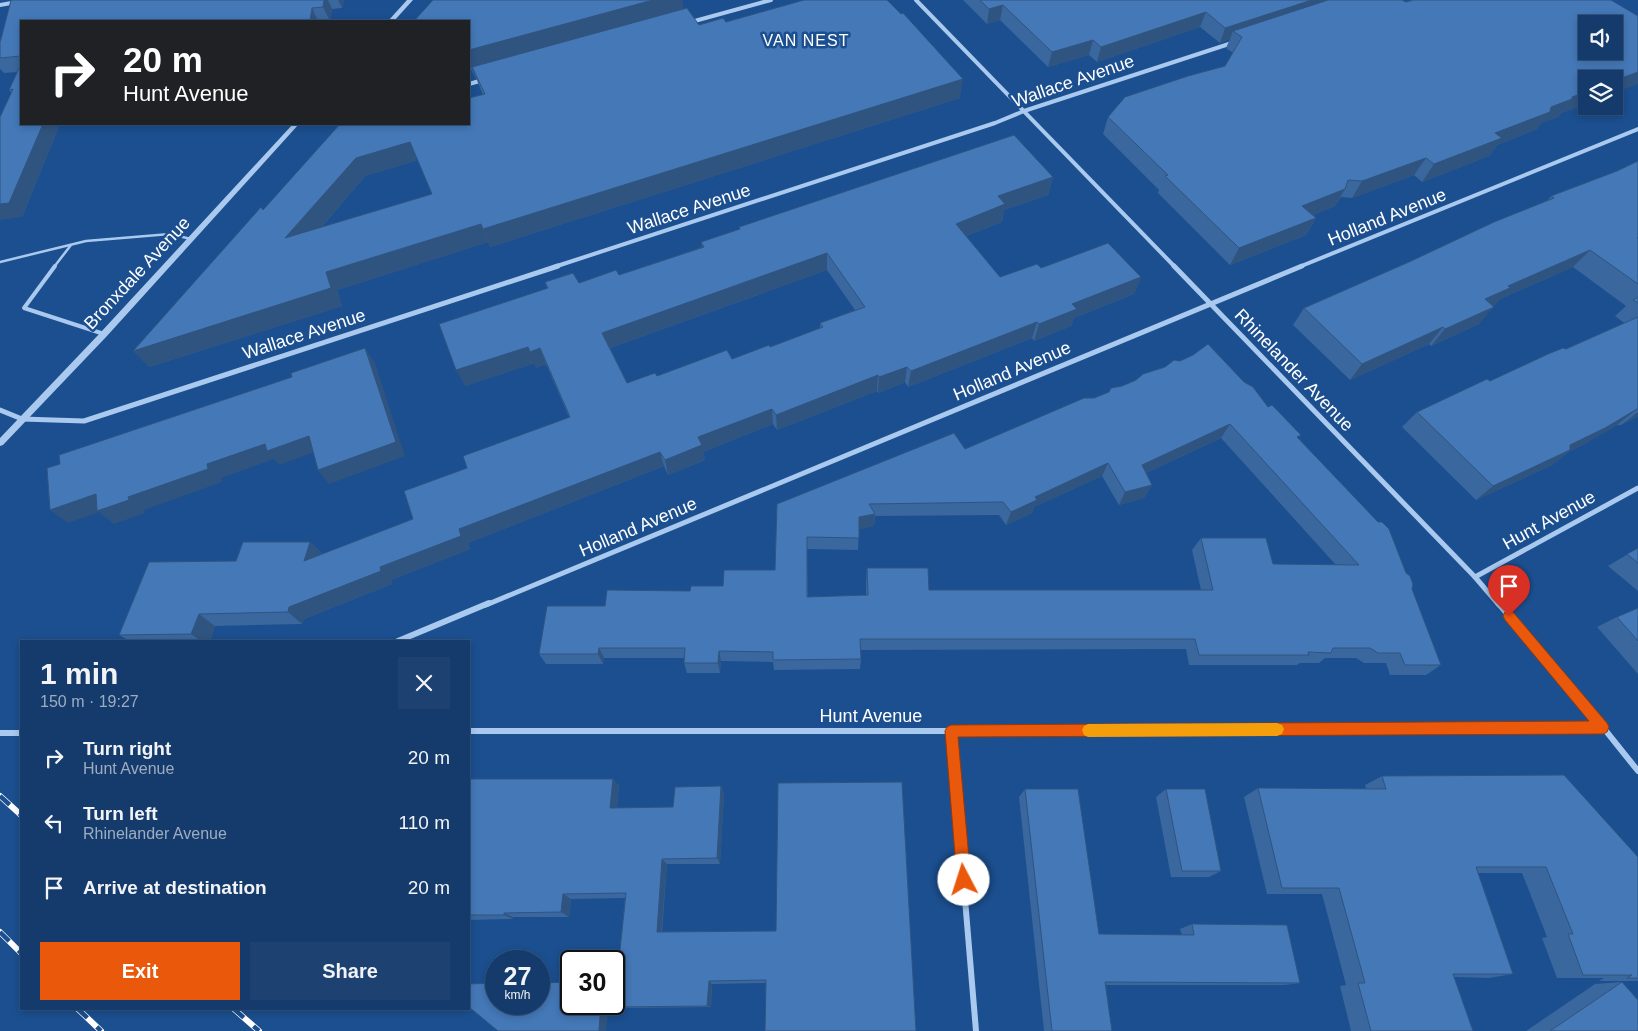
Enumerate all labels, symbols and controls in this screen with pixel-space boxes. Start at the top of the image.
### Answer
map controls [1578,15,1623,115]
button: sound [1578,15,1623,60]
district label: VAN NEST [763,32,849,49]
icon: right [40,40,105,105]
text: 20 m [123,40,203,79]
street label: Wallace Avenue [1009,51,1137,111]
button: layers [1578,70,1623,115]
text: Hunt Avenue [123,81,249,106]
street label: Wallace Avenue [625,180,753,238]
street label: Holland Avenue [1325,184,1449,250]
street label: Bronxdale Avenue [80,213,194,333]
street label: Wallace Avenue [240,305,368,363]
street label: Rhinelander Avenue [1231,305,1357,435]
street label: Holland Avenue [950,337,1074,405]
street label: Hunt Avenue [1499,486,1599,554]
street label: Holland Avenue [576,493,700,561]
pin [1488,565,1530,616]
icon: arrive [1495,572,1523,600]
text: 1 min [40,657,118,690]
button: close [398,657,450,709]
text: 150 m · 19:27 [40,693,139,710]
street label: Hunt Avenue [820,706,922,726]
text: Turn right [83,738,171,759]
icon: right [40,744,68,772]
text: 20 m [408,747,450,768]
text: Hunt Avenue [83,760,174,777]
text: Turn left [83,803,158,824]
icon: left [40,809,68,837]
text: 110 m [399,812,450,833]
text: Rhinelander Avenue [83,825,227,842]
position arrow [937,853,989,905]
icon: arrive [40,874,68,902]
text: Arrive at destination [83,877,267,898]
text: 20 m [408,877,450,898]
button: Exit [40,942,240,1000]
button: Share [250,942,450,1000]
speed limit sign: 30 [560,950,625,1015]
text: 27 [504,962,531,990]
text: km/h [504,988,531,1002]

